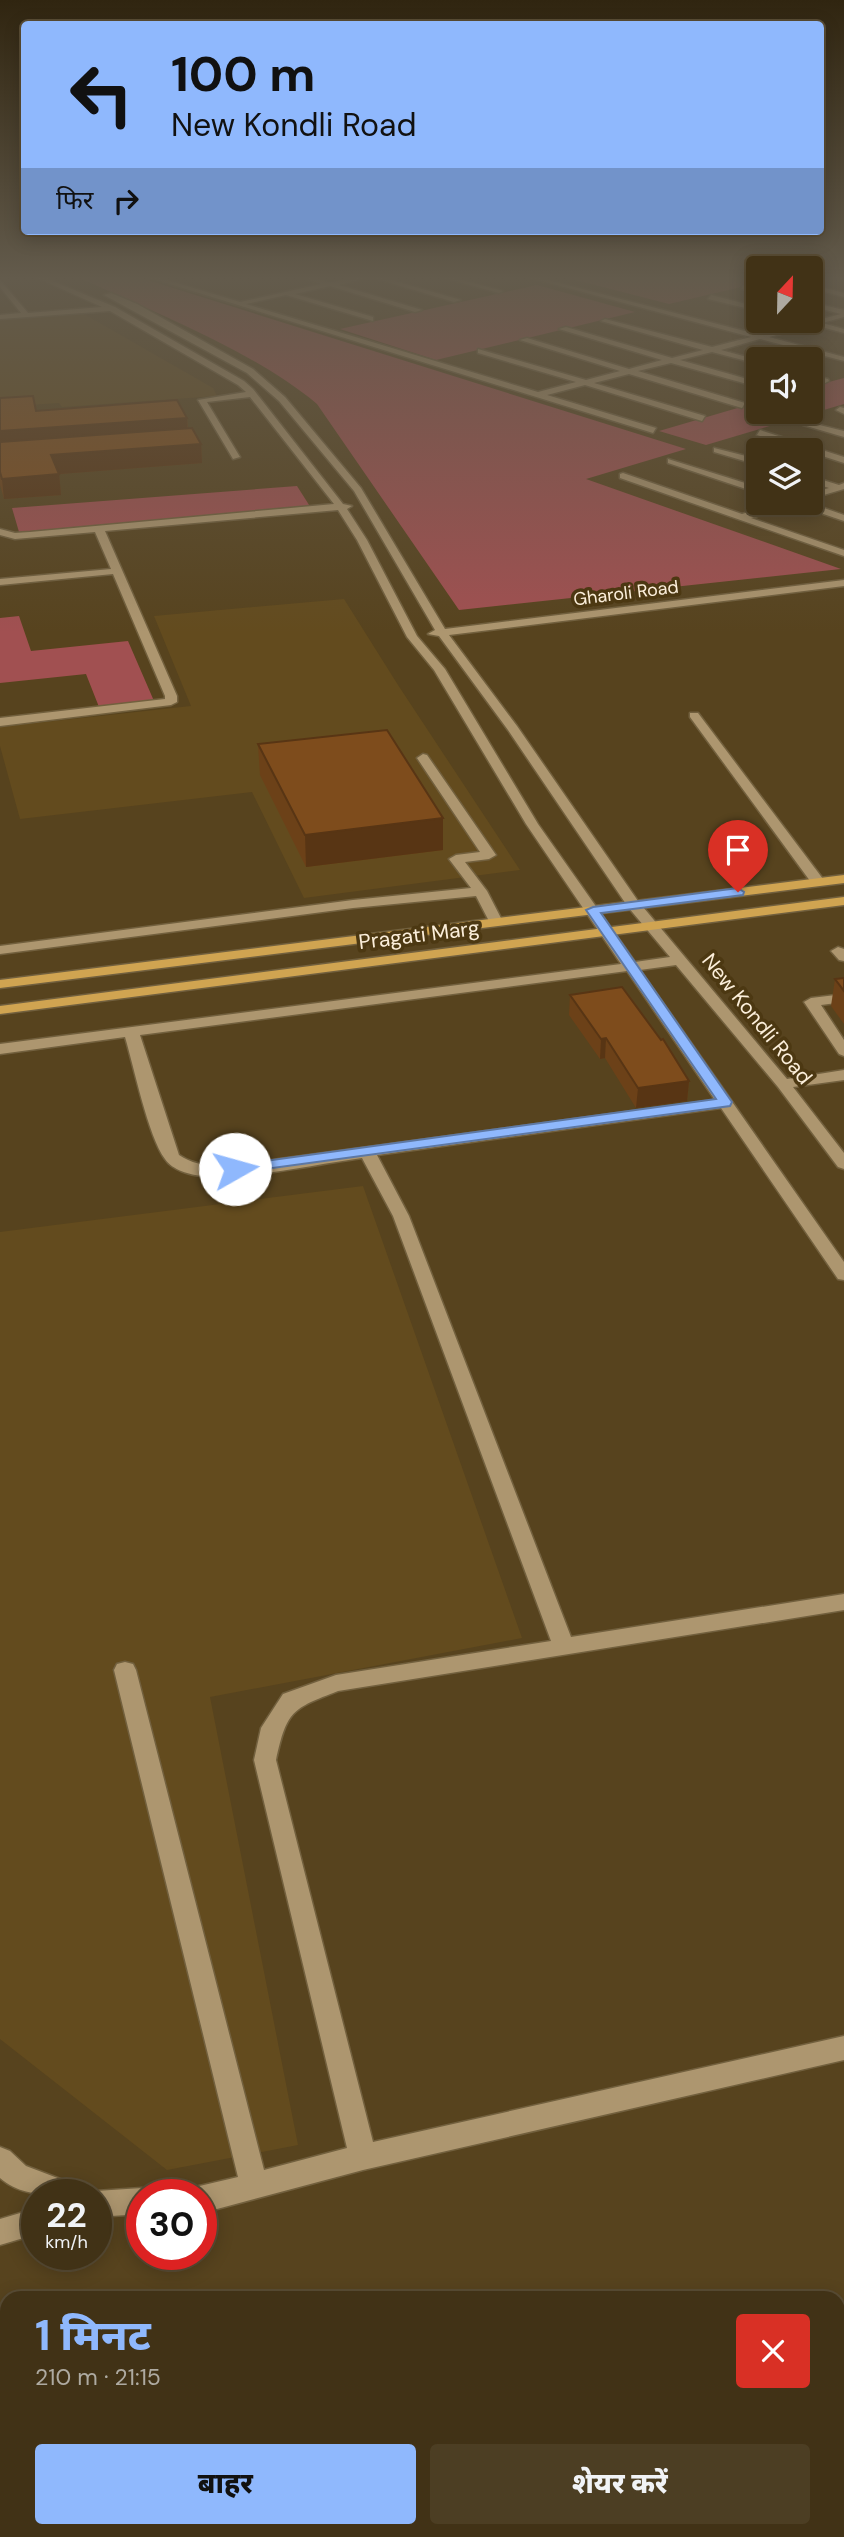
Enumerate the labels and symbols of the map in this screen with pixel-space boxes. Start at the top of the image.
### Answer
north arrow [746,256,822,332]
street label: Gharoli Road [572,575,680,611]
pin [708,820,768,892]
street label: Pragati Marg [357,914,481,956]
street label: New Kondli Road [695,948,819,1090]
position arrow [198,1132,272,1206]
speed limit sign: 30 [126,2179,217,2270]

